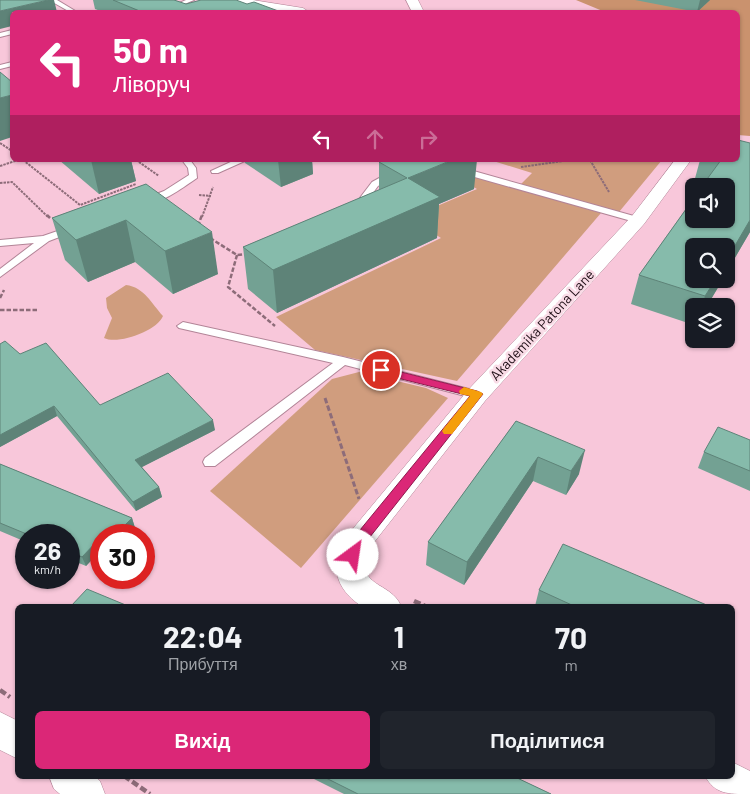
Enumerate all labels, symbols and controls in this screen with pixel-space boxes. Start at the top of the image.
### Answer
text: 50 m [113,28,188,70]
icon: left [30,30,95,95]
text: Ліворуч [113,70,190,96]
icon: left [308,125,336,153]
icon: ahead [361,125,389,153]
icon: right [414,125,442,153]
map controls [685,178,735,348]
button: sound [685,178,735,228]
button: search [685,238,735,288]
street label: Akademika Patona Lane [486,266,597,383]
button: layers [685,298,735,348]
pin [360,349,402,391]
icon: arrive [367,356,395,384]
speed limit sign: 30 [90,524,155,589]
position arrow [326,528,378,580]
text: 26 [34,535,61,565]
text: km/h [34,562,61,576]
text: 22:04 [163,618,243,654]
text: 1 [394,618,404,654]
text: 70 [555,619,587,655]
text: Прибуття [168,654,238,673]
text: хв [391,654,407,673]
text: m [564,655,578,674]
button: Вихід [35,711,370,769]
button: Поділитися [380,711,715,769]

